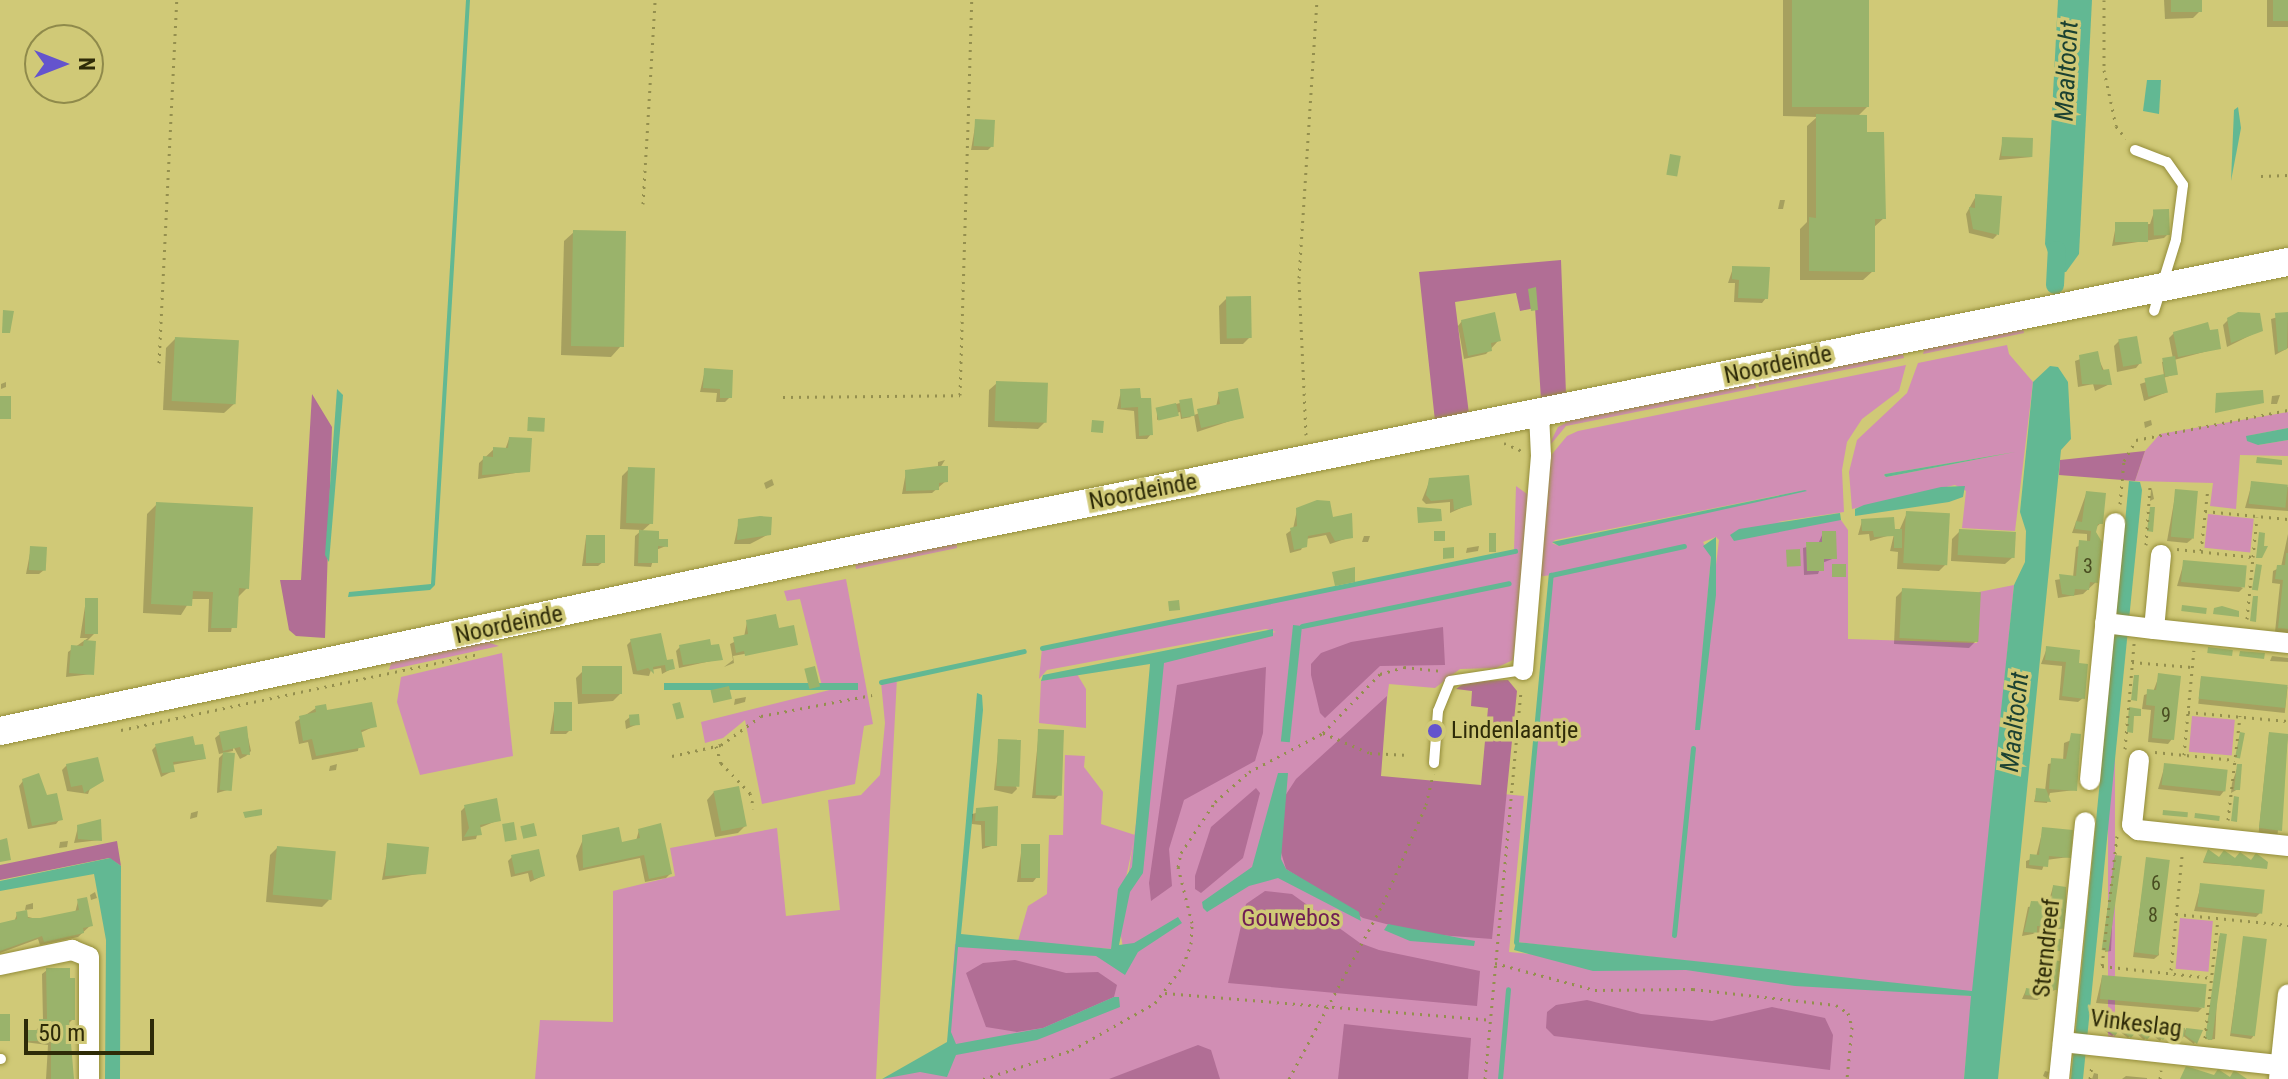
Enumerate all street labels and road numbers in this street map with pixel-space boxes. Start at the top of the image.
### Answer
street label: Noordeinde [1721,340,1835,390]
street label: Noordeinde [1087,467,1199,517]
street label: Noordeinde [452,600,566,650]
street label: Sterndreef [2028,897,2066,999]
street label: Vinkeslag [2088,1004,2184,1044]

